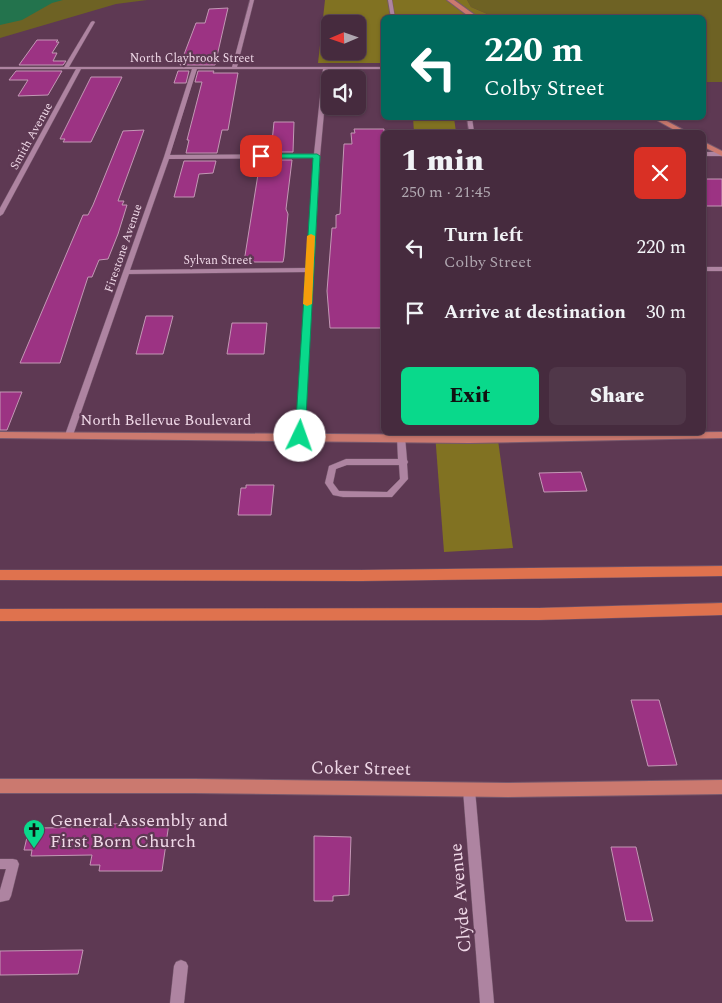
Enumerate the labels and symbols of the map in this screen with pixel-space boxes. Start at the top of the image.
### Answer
north arrow [321,15,366,60]
street label: North Claybrook Street [130,49,254,68]
street label: Smith Avenue [5,99,58,173]
pin [240,135,282,177]
street label: Firestone Avenue [99,201,148,295]
street label: Sylvan Street [183,251,253,270]
street label: North Bellevue Boulevard [81,409,251,432]
position arrow [273,409,325,461]
street label: Coker Street [311,754,411,783]
place label: General Assembly and First Born Church [50,807,228,855]
church icon: General Assembly and First Born Church [22,818,46,849]
street label: Clyde Avenue [442,842,479,954]

